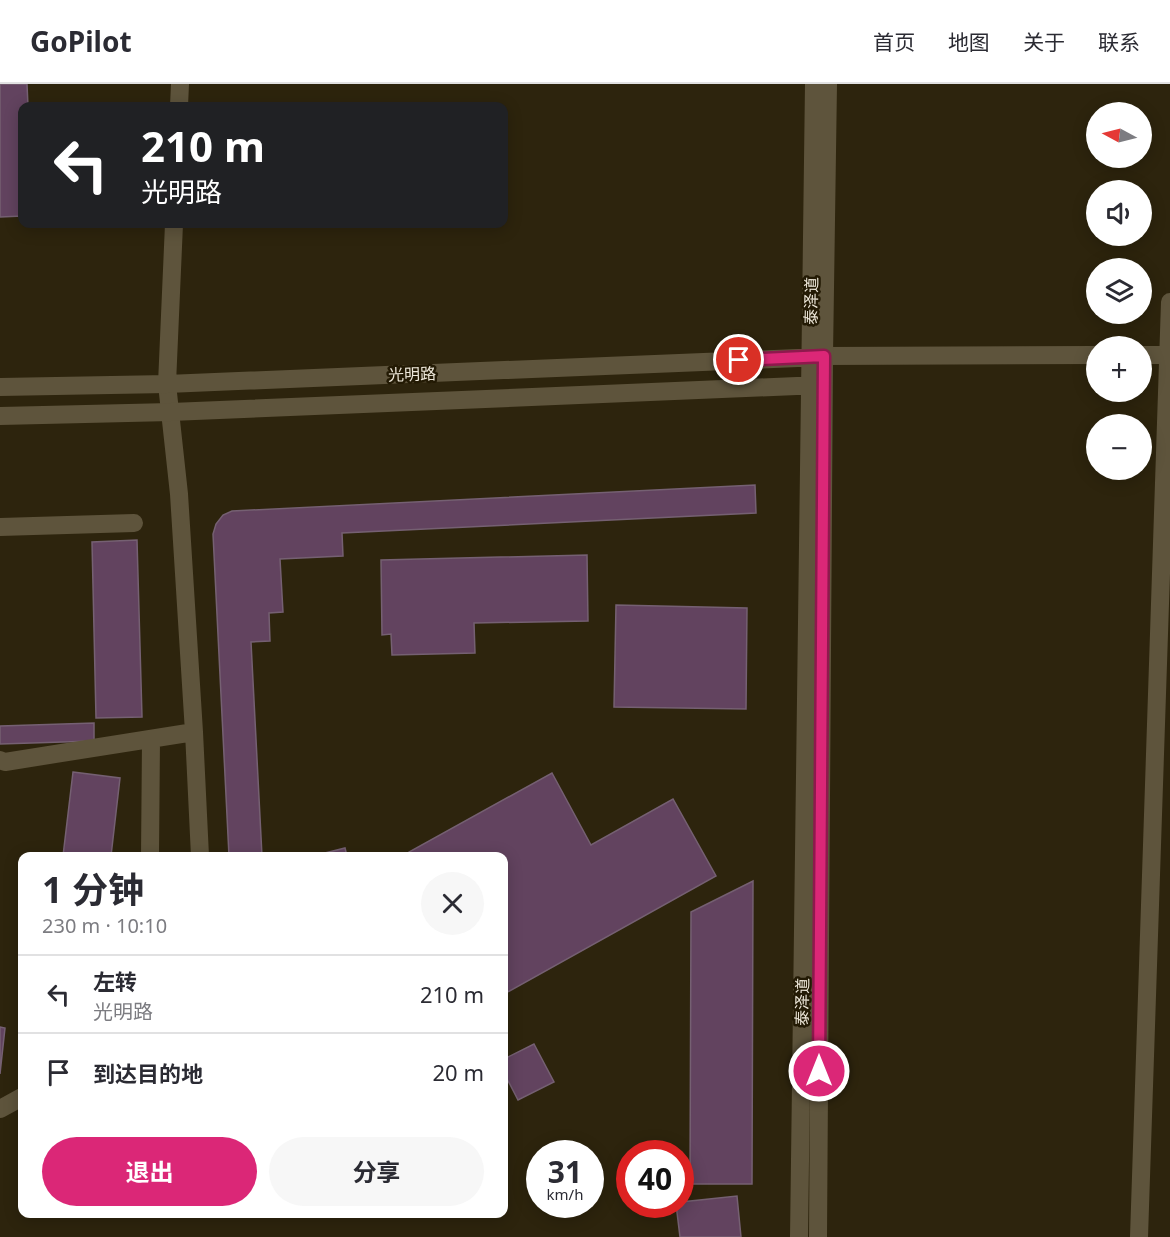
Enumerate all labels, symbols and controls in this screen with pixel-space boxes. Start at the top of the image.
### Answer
text: GoPilot [30,22,132,60]
text: 首页 [873,28,915,56]
text: 地图 [948,28,990,56]
text: 关于 [1023,28,1065,56]
text: 联系 [1098,28,1140,56]
north arrow [1086,102,1152,168]
map controls [1086,102,1152,480]
text: 210 m [141,117,265,174]
icon: left [42,126,120,204]
text: 光明路 [141,173,222,210]
button: sound [1086,180,1152,246]
button: layers [1086,258,1152,324]
street label: 泰泽道 [800,277,822,325]
pin [713,334,764,385]
button: + [1086,336,1152,402]
icon: arrive [722,343,755,376]
street label: 光明路 [388,362,436,386]
button: − [1086,414,1152,480]
text: 1 分钟 [42,865,144,914]
button: close [421,872,484,935]
text: 230 m · 10:10 [42,912,167,939]
text: 左转 [93,966,137,996]
icon: left [42,978,75,1011]
street label: 泰泽道 [791,978,813,1026]
text: 210 m [420,979,484,1009]
text: 光明路 [93,998,153,1025]
position arrow [787,1039,851,1103]
icon: arrive [42,1056,75,1089]
text: 20 m [433,1057,484,1087]
text: 到达目的地 [93,1058,203,1088]
button: 退出 [42,1137,257,1206]
button: 分享 [269,1137,484,1206]
speed limit sign: 40 [616,1140,694,1218]
text: 31 [548,1151,582,1192]
text: km/h [547,1184,583,1204]

